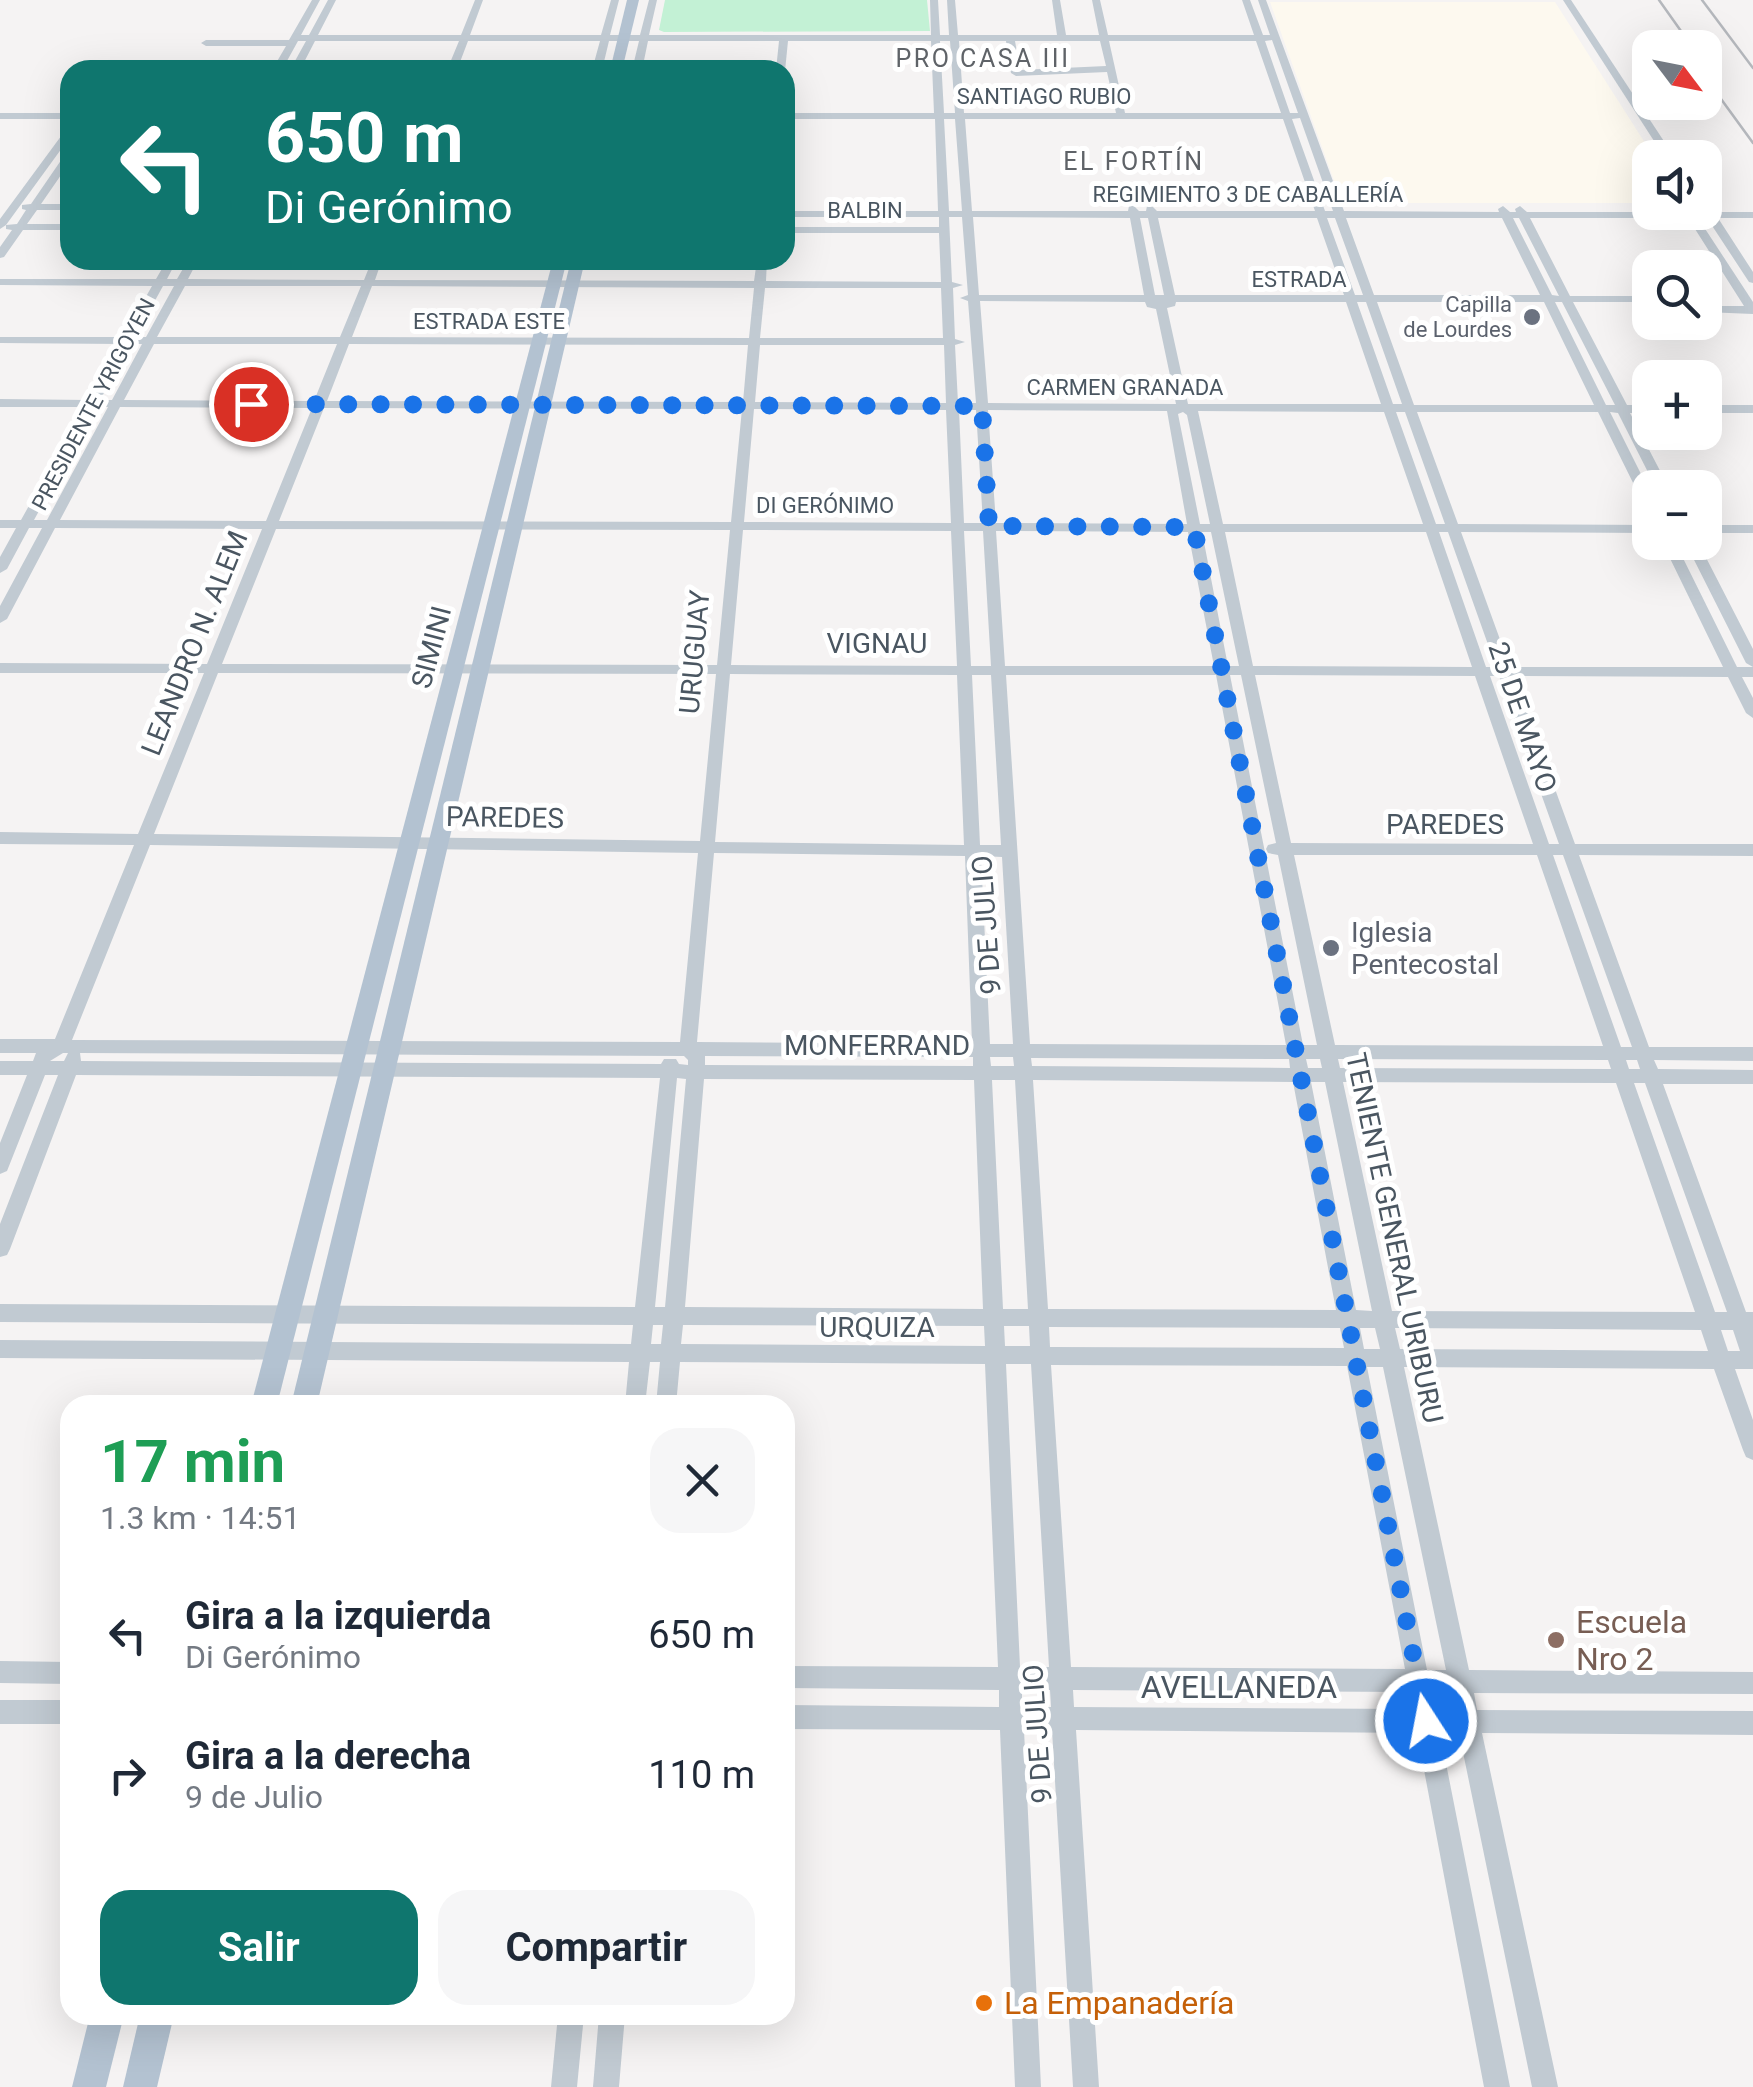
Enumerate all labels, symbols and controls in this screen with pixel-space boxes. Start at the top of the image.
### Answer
north arrow [1632,30,1722,120]
map controls [1632,30,1722,560]
district label: PRO CASA III [896,44,1070,73]
street label: SANTIAGO RUBIO [957,84,1131,109]
text: 650 m [265,97,464,179]
icon: left [100,100,230,230]
button: sound [1632,140,1722,230]
district label: EL FORTÍN [1063,146,1205,176]
text: Di Gerónimo [265,181,513,234]
street label: REGIMIENTO 3 DE CABALLERÍA [1093,182,1404,207]
street label: BALBIN [827,198,903,223]
button: search [1632,250,1722,340]
street label: ESTRADA [1251,267,1347,292]
place label: Capilla de Lourdes [1403,292,1512,342]
street label: PRESIDENTE YRIGOYEN [27,294,160,514]
marker: Capilla de Lourdes [1521,306,1543,328]
street label: ESTRADA ESTE [413,309,565,334]
button: + [1632,360,1722,450]
pin [209,362,294,447]
street label: CARMEN GRANADA [1027,375,1224,400]
icon: arrive [224,377,279,432]
button: − [1632,470,1722,560]
street label: DI GERÓNIMO [756,492,894,518]
street label: LEANDRO N. ALEM [134,526,255,760]
street label: URUGUAY [673,589,716,715]
street label: SIMINI [405,602,458,692]
street label: VIGNAU [827,627,927,660]
street label: 25 DE MAYO [1481,638,1564,797]
street label: PAREDES [446,800,564,835]
street label: PAREDES [1386,808,1504,841]
street label: 9 DE JULIO [965,854,1008,996]
place label: Iglesia Pentecostal [1351,916,1499,981]
marker: Iglesia Pentecostal [1320,937,1342,959]
street label: MONFERRAND [784,1029,970,1062]
street label: TENIENTE GENERAL URIBURU [1339,1050,1450,1426]
street label: URQUIZA [819,1311,935,1344]
text: 17 min [100,1426,285,1497]
button: close [650,1428,755,1533]
text: 1.3 km · 14:51 [100,1499,301,1537]
text: Gira a la izquierda [185,1594,491,1638]
place label: Escuela Nro 2 [1576,1603,1687,1678]
icon: left [100,1608,155,1663]
text: 650 m [648,1613,755,1657]
marker: Escuela Nro 2 [1545,1629,1567,1651]
text: Di Gerónimo [185,1638,361,1676]
street label: 9 DE JULIO [1016,1663,1059,1805]
street label: AVELLANEDA [1141,1668,1337,1706]
position arrow [1374,1669,1478,1773]
text: Gira a la derecha [185,1734,471,1778]
icon: right [100,1748,155,1803]
text: 110 m [648,1753,755,1797]
text: 9 de Julio [185,1778,323,1816]
button: Salir [100,1890,418,2005]
button: Compartir [438,1890,755,2005]
place label: La Empanadería [1004,1984,1234,2022]
marker: La Empanadería [973,1992,995,2014]

